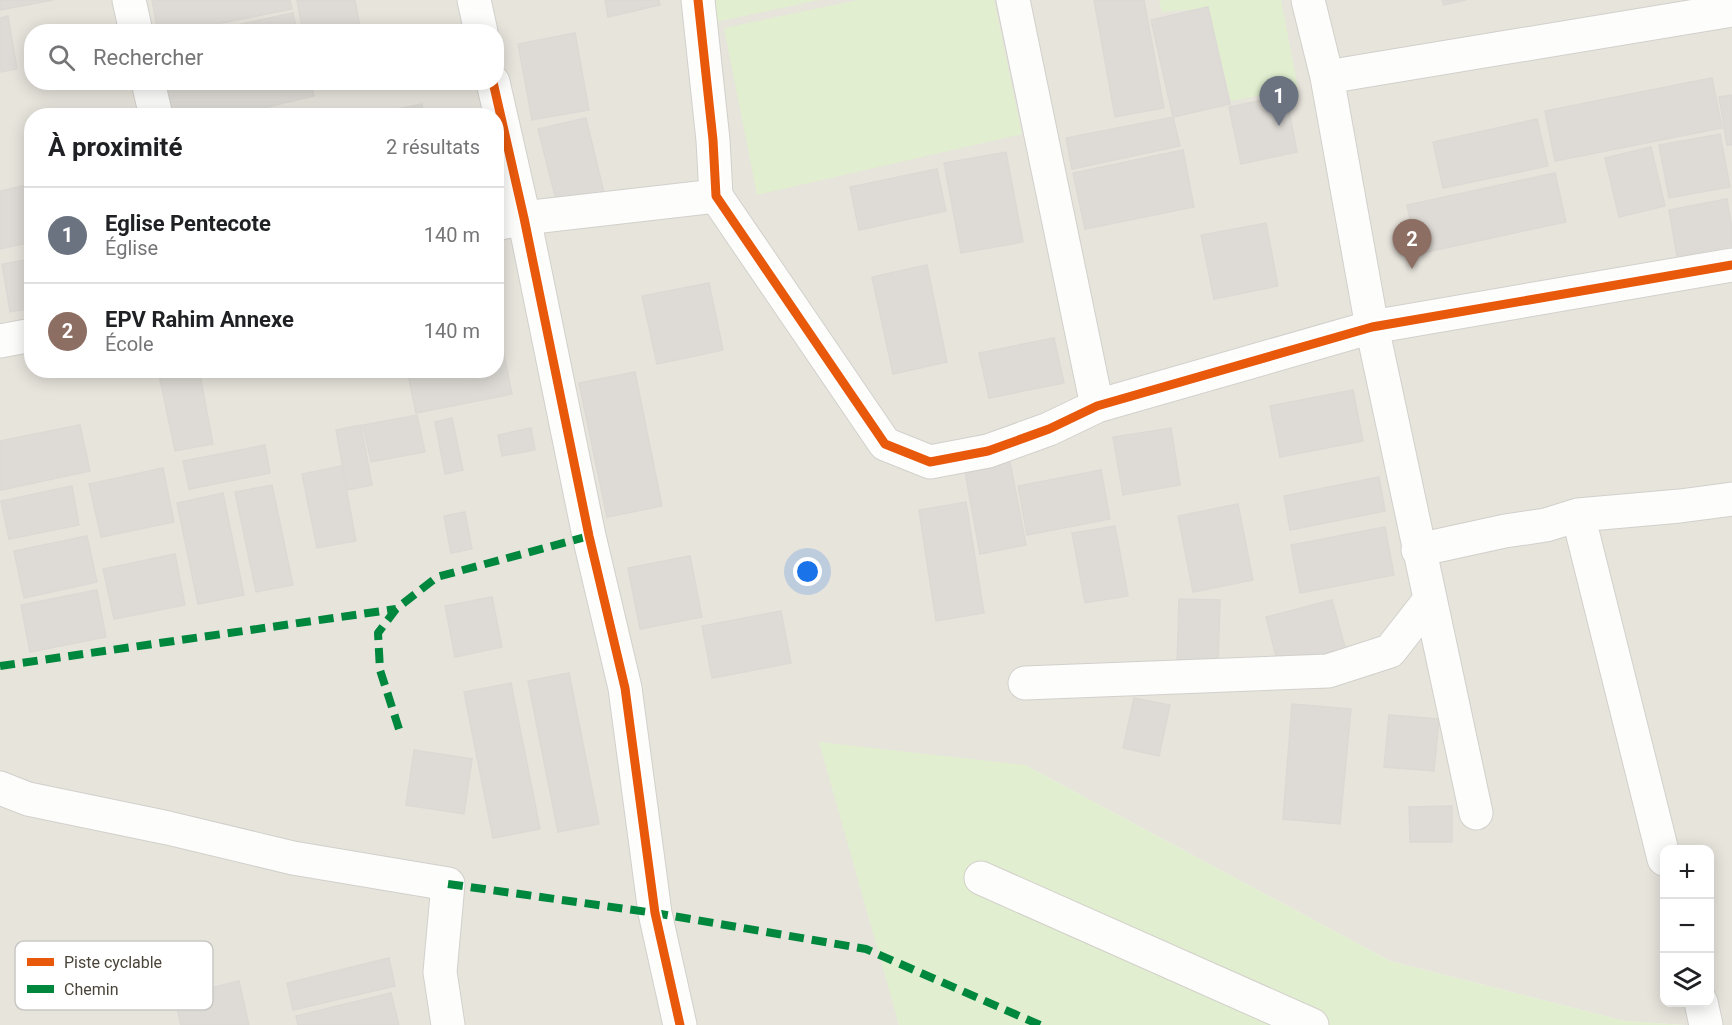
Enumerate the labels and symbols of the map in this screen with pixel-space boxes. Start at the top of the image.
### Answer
pin: 1 [1260,76,1298,126]
pin: 2 [1392,220,1432,269]
your location [793,557,822,586]
legend [15,941,213,1010]
text: Piste cyclable [64,953,162,972]
text: Chemin [64,980,118,999]

